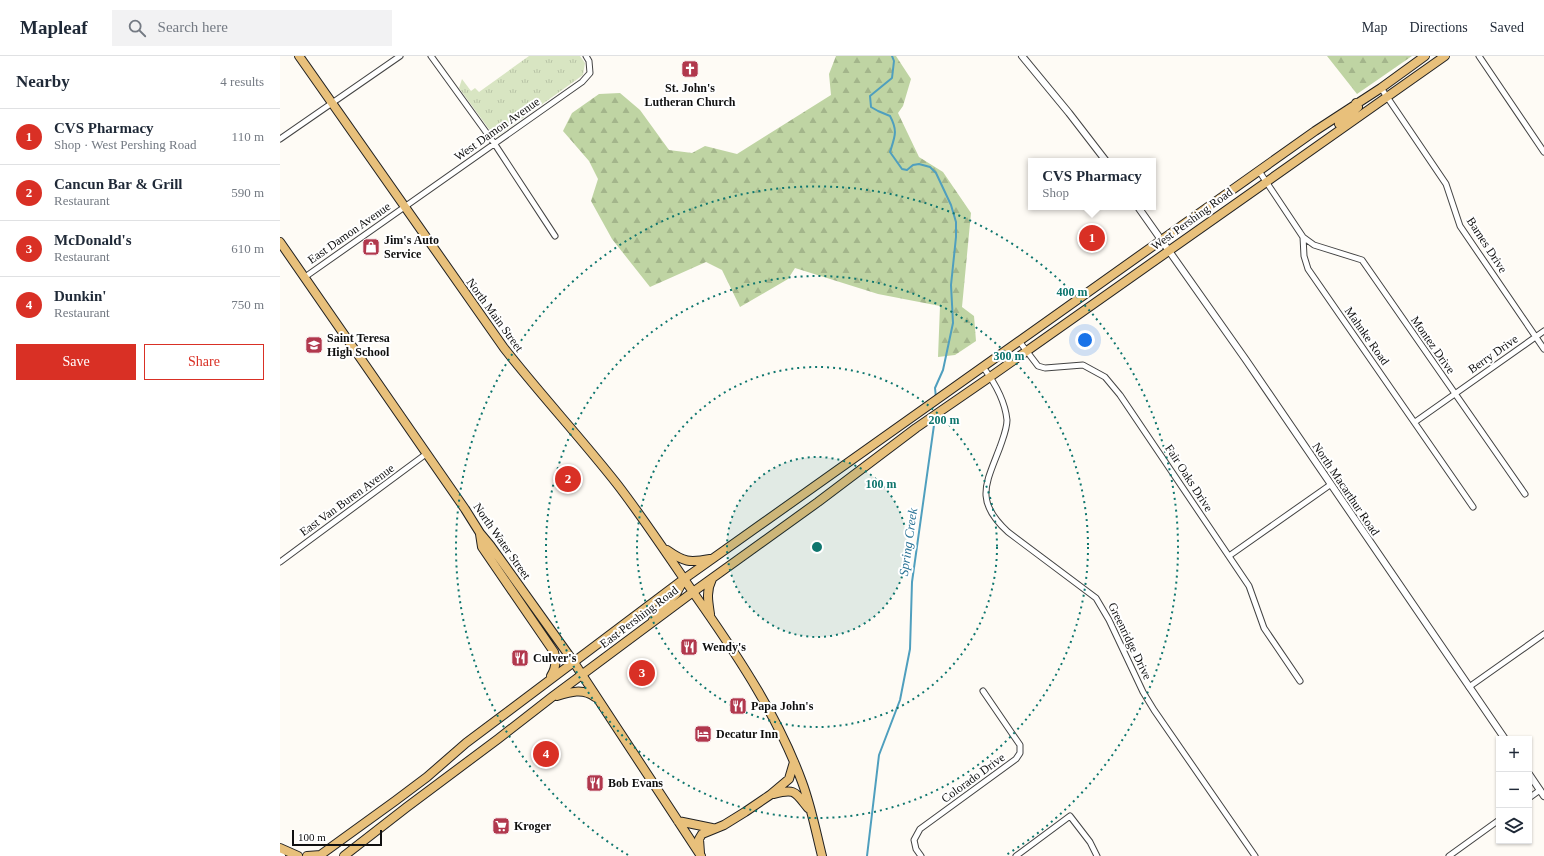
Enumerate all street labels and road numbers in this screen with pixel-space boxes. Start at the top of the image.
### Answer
street label: West Damon Avenue [452,94,542,164]
street label: West Pershing Road [1149,185,1235,253]
street label: East Damon Avenue [305,199,393,267]
street label: Barnes Drive [1464,214,1510,276]
street label: North Main Street [464,276,527,355]
street label: Mahnke Road [1342,304,1392,368]
street label: Montez Drive [1408,314,1458,376]
street label: Berry Drive [1465,332,1521,376]
street label: North Macarthur Road [1310,440,1382,538]
street label: Fair Oaks Drive [1162,442,1216,514]
street label: East Van Buren Avenue [297,461,397,539]
street label: North Water Street [470,500,534,582]
street label: East Pershing Road [597,583,681,651]
street label: Greenridge Drive [1105,600,1155,682]
street label: Colorado Drive [939,750,1007,806]

